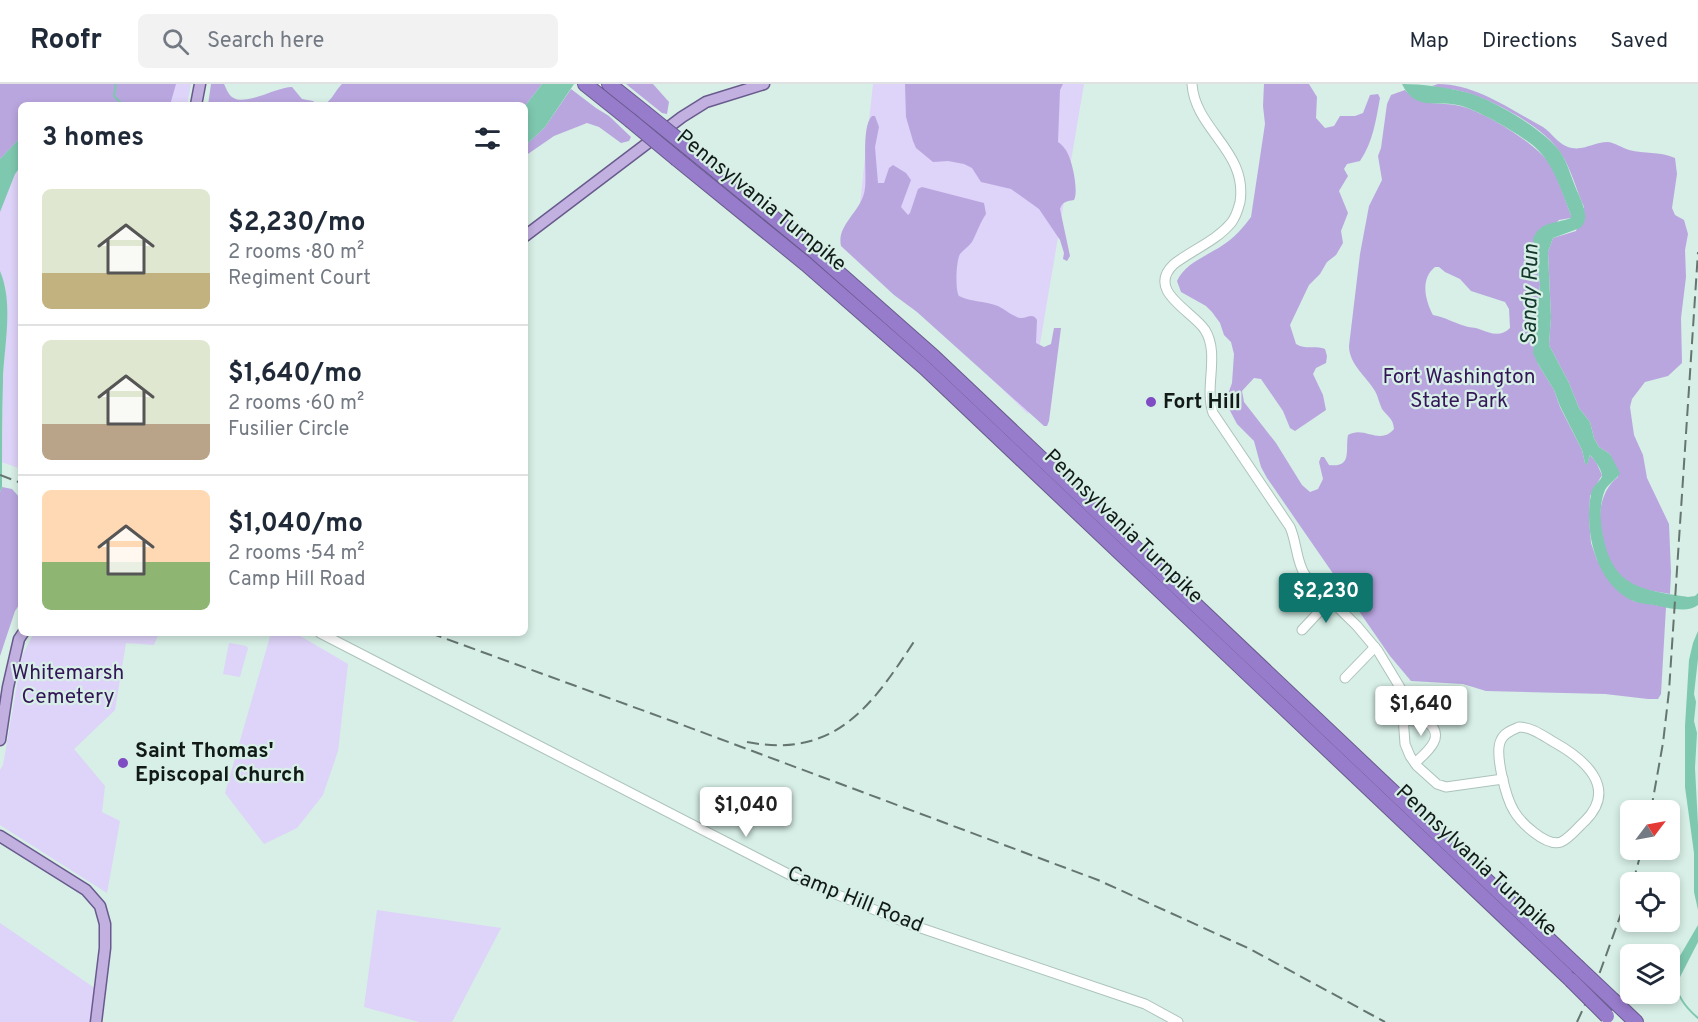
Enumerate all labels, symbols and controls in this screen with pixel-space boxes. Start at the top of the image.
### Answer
search box [138,14,558,68]
text: Roofr [30,23,102,59]
icon: search [159,25,192,58]
text: Search here [207,28,324,55]
text: Map [1409,28,1449,55]
text: Directions [1482,28,1577,55]
text: Saved [1610,28,1668,55]
text: 3 homes [42,122,144,155]
icon: filters [471,122,504,155]
street label: Pennsylvania Turnpike [670,124,852,278]
text: $2,230/mo [228,207,366,240]
icon: home [90,213,162,285]
text: 2 rooms · 80 m² [228,240,364,266]
water label: Sandy Run [1517,244,1545,346]
text: Regiment Court [228,266,371,292]
text: $1,640/mo [228,358,362,391]
icon: home [90,364,162,436]
park label: Fort Washington State Park [1383,364,1535,415]
place label: Fort Hill [1163,389,1241,416]
text: 2 rooms · 60 m² [228,391,364,417]
marker: Fort Hill [1144,395,1158,409]
text: Fusilier Circle [228,417,349,443]
street label: Pennsylvania Turnpike [1038,444,1208,610]
text: $1,040/mo [228,508,363,541]
icon: home [90,514,162,586]
text: 2 rooms · 54 m² [228,541,365,567]
text: Camp Hill Road [228,567,365,593]
pin: $2,230 [1277,573,1375,624]
text: $2,230 [1293,579,1359,605]
park label: Whitemarsh Cemetery [12,660,124,711]
pin: $1,640 [1372,686,1470,737]
text: $1,640 [1389,692,1453,718]
place label: Saint Thomas' Episcopal Church [135,738,305,789]
marker: Saint Thomas' Episcopal Church [116,756,130,770]
street label: Pennsylvania Turnpike [1390,779,1562,943]
pin: $1,040 [697,787,795,838]
text: $1,040 [714,793,778,819]
north arrow [1620,800,1680,860]
map controls [1620,800,1680,1004]
street label: Camp Hill Road [783,860,927,940]
button: locate [1620,872,1680,932]
button: layers [1620,944,1680,1004]

